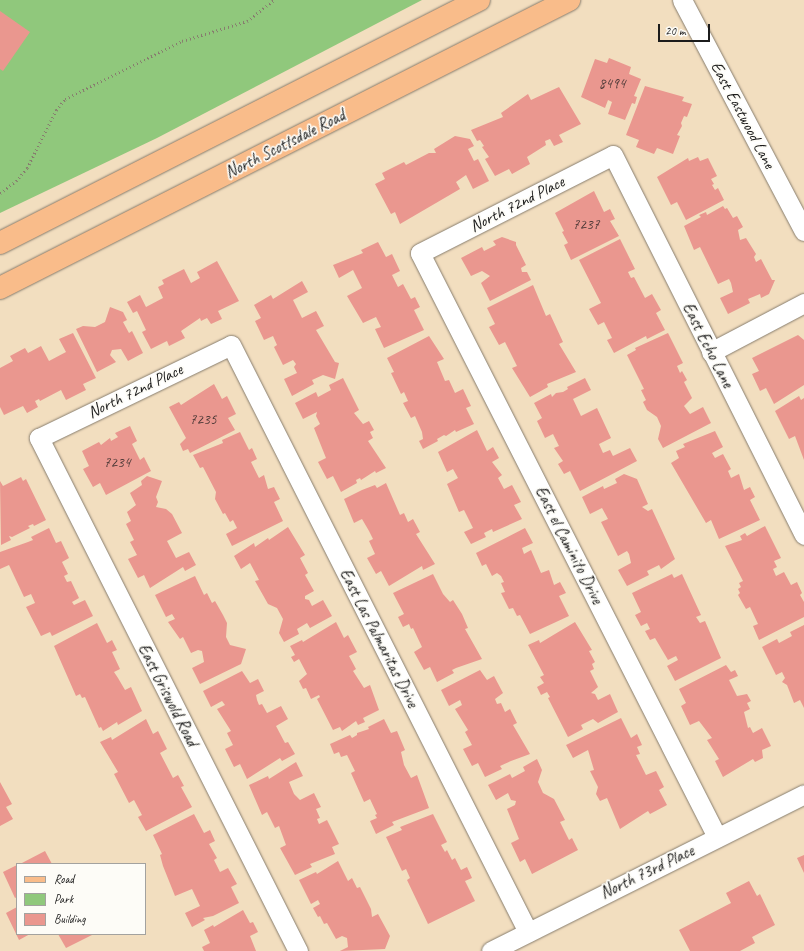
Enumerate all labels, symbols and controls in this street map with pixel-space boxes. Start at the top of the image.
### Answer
scale bar [660,16,712,42]
text: 20 m [665,23,685,39]
street label: East Eastwood Lane [706,58,780,172]
house number: 8494 [599,75,625,93]
street label: North Scottsdale Road [222,105,348,183]
street label: North 72nd Place [466,171,568,237]
house number: 7237 [573,216,599,234]
street label: East Echo Lane [678,299,738,391]
street label: North 72nd Place [84,359,186,423]
house number: 7235 [190,411,216,429]
house number: 7234 [104,454,130,472]
street label: East el Caminito Drive [530,482,608,608]
street label: East Las Palmaritas Drive [335,565,423,711]
street label: East Griswold Road [133,640,203,750]
street label: North 73rd Place [597,841,697,903]
legend [16,863,146,935]
text: Road [54,871,74,887]
text: Park [54,891,73,907]
text: Building [54,911,86,927]

